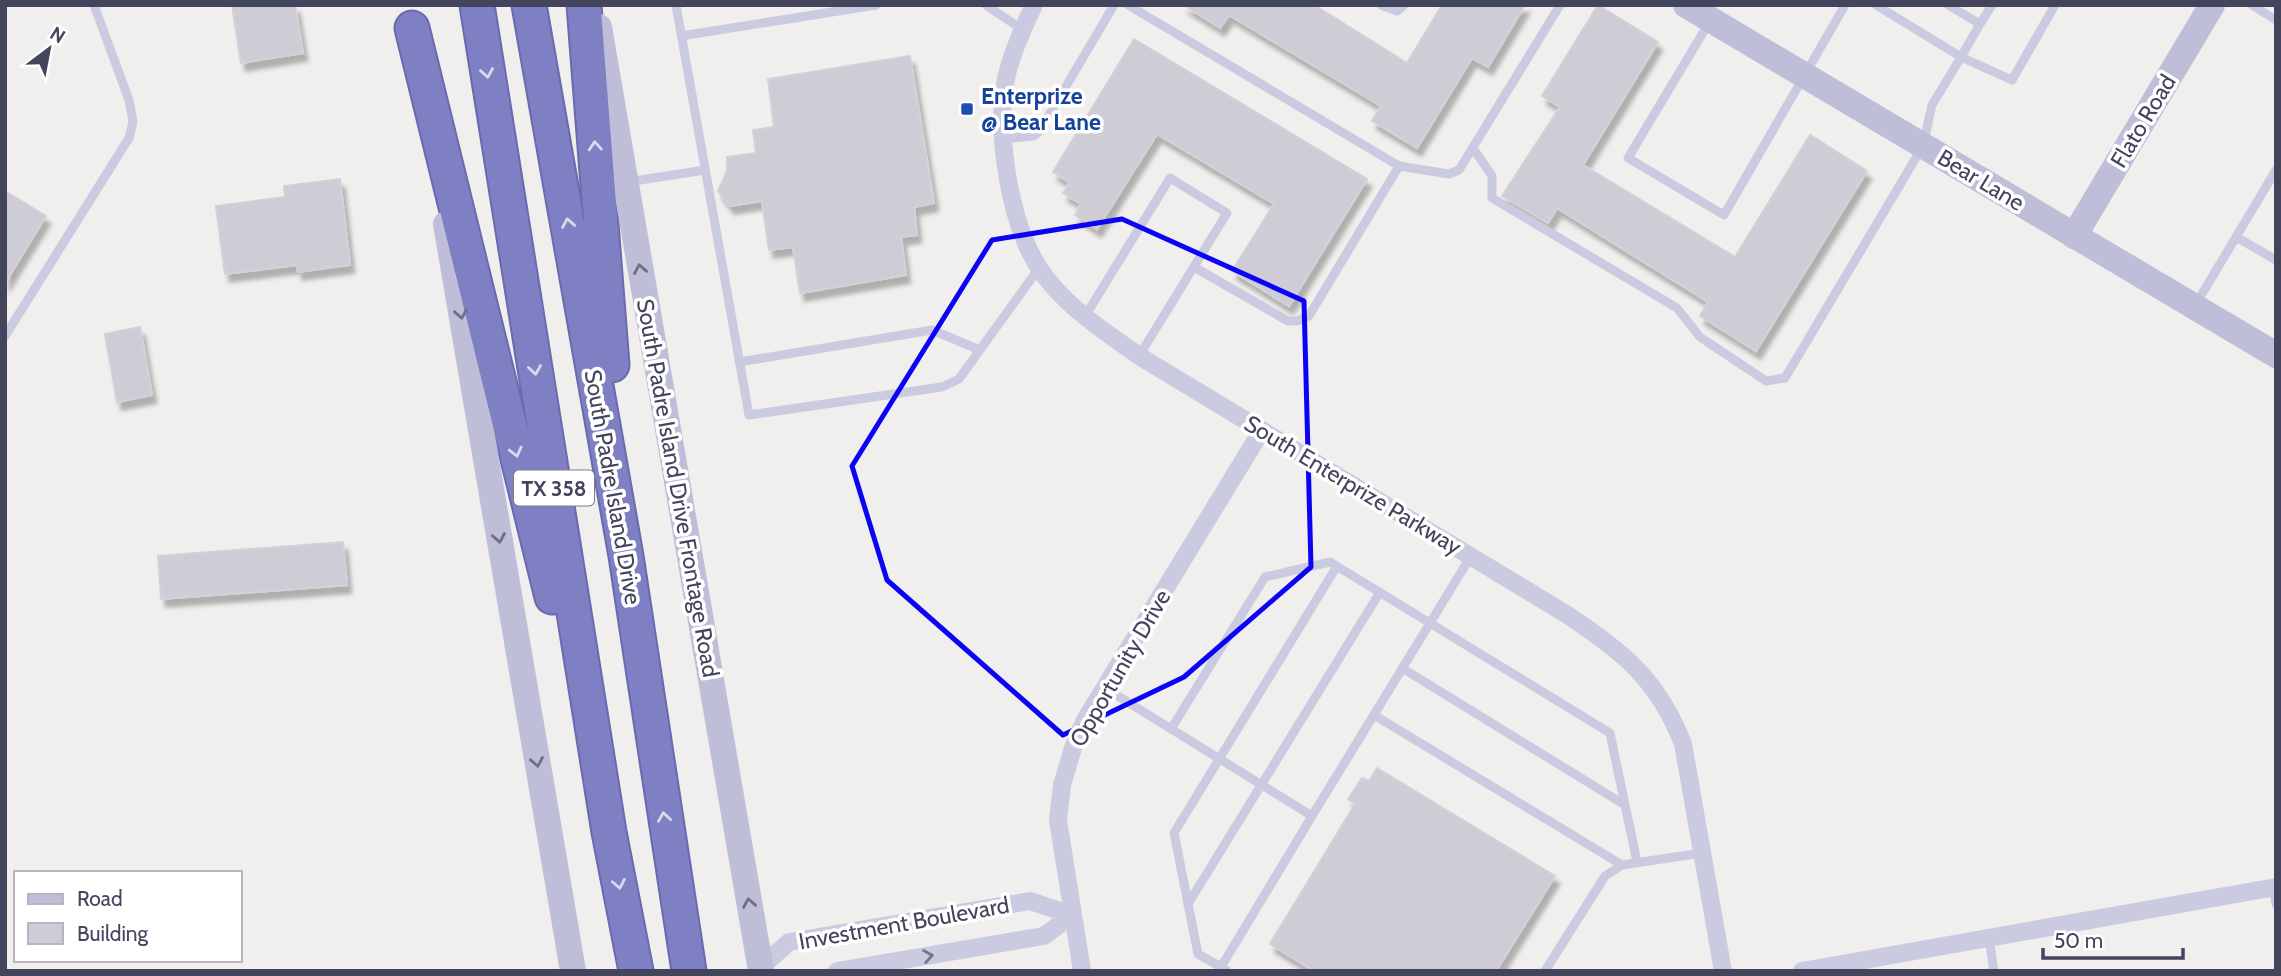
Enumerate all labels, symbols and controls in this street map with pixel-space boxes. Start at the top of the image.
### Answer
north arrow [14,14,84,84]
text: N [46,22,70,48]
one-way arrow [479,67,494,79]
street label: Flato Road [2104,69,2182,173]
place label: Enterprize @ Bear Lane [981,82,1101,136]
marker: Enterprize @ Bear Lane [959,101,975,117]
one-way arrow [588,140,603,151]
street label: Bear Lane [1933,143,2030,217]
one-way arrow [561,217,576,229]
one-way arrow [633,263,648,275]
street label: South Padre Island Drive Frontage Road [631,297,725,679]
one-way arrow [453,308,468,320]
one-way arrow [527,364,542,376]
street label: South Padre Island Drive [579,367,647,607]
street label: South Enterprize Parkway [1239,409,1467,561]
one-way arrow [508,446,522,458]
road number: TX 358 [514,470,594,505]
one-way arrow [491,532,506,544]
street label: Opportunity Drive [1064,584,1176,752]
one-way arrow [529,757,544,768]
one-way arrow [657,811,672,823]
legend [14,871,242,962]
one-way arrow [611,878,626,890]
text: Road [77,886,123,911]
street label: Investment Boulevard [797,891,1011,955]
one-way arrow [742,898,757,909]
scale bar [2043,916,2183,960]
text: Building [77,921,149,946]
text: 50 m [2054,928,2103,953]
one-way arrow [922,949,934,964]

